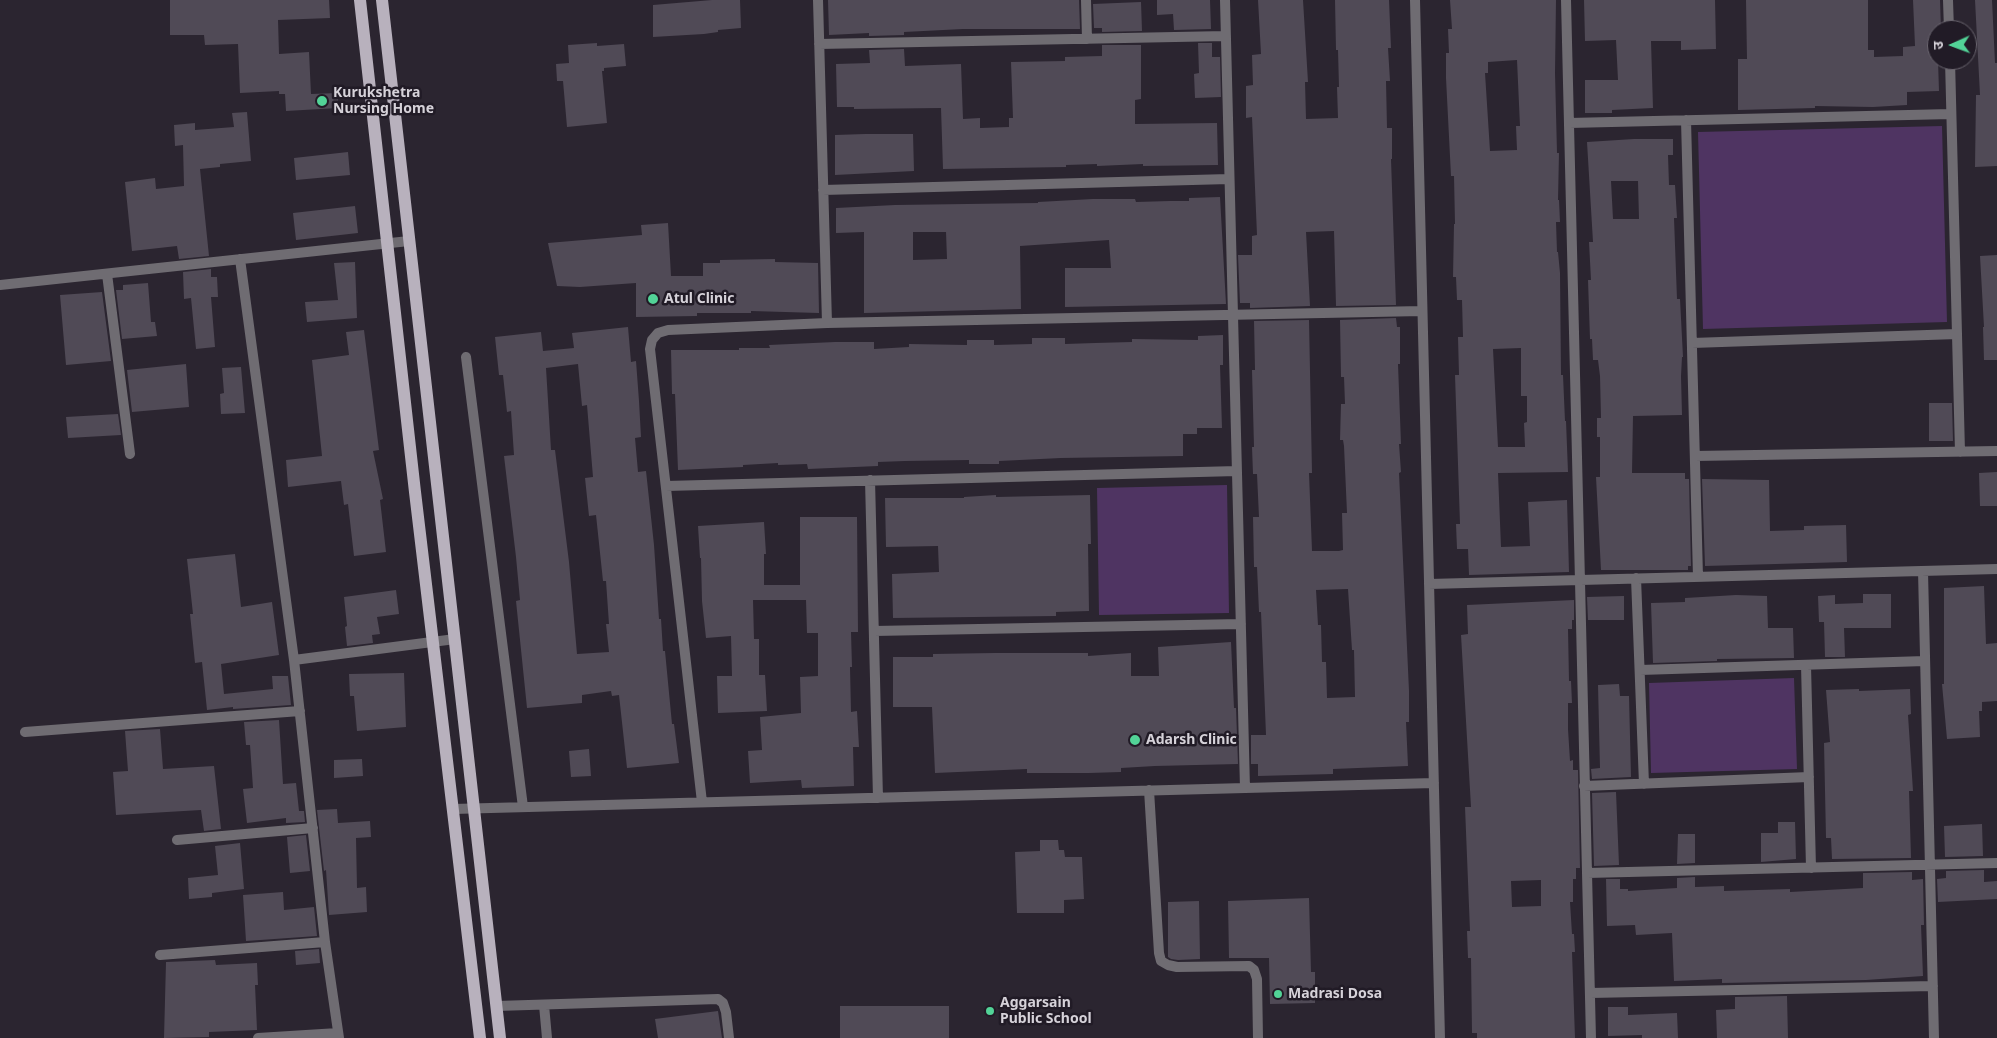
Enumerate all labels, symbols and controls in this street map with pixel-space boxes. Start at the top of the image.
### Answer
north arrow [1927,20,1977,70]
text: उ [1928,41,1947,50]
place label: Kurukshetra Nursing Home [333,85,434,118]
marker: Kurukshetra Nursing Home [315,94,329,108]
place label: Atul Clinic [664,291,735,307]
marker: Atul Clinic [646,292,660,306]
place label: Adarsh Clinic [1146,732,1237,748]
marker: Adarsh Clinic [1128,733,1142,747]
place label: Madrasi Dosa [1288,986,1382,1002]
marker: Madrasi Dosa [1272,988,1284,1000]
place label: Aggarsain Public School [1000,995,1092,1028]
marker: Aggarsain Public School [984,1005,996,1017]

